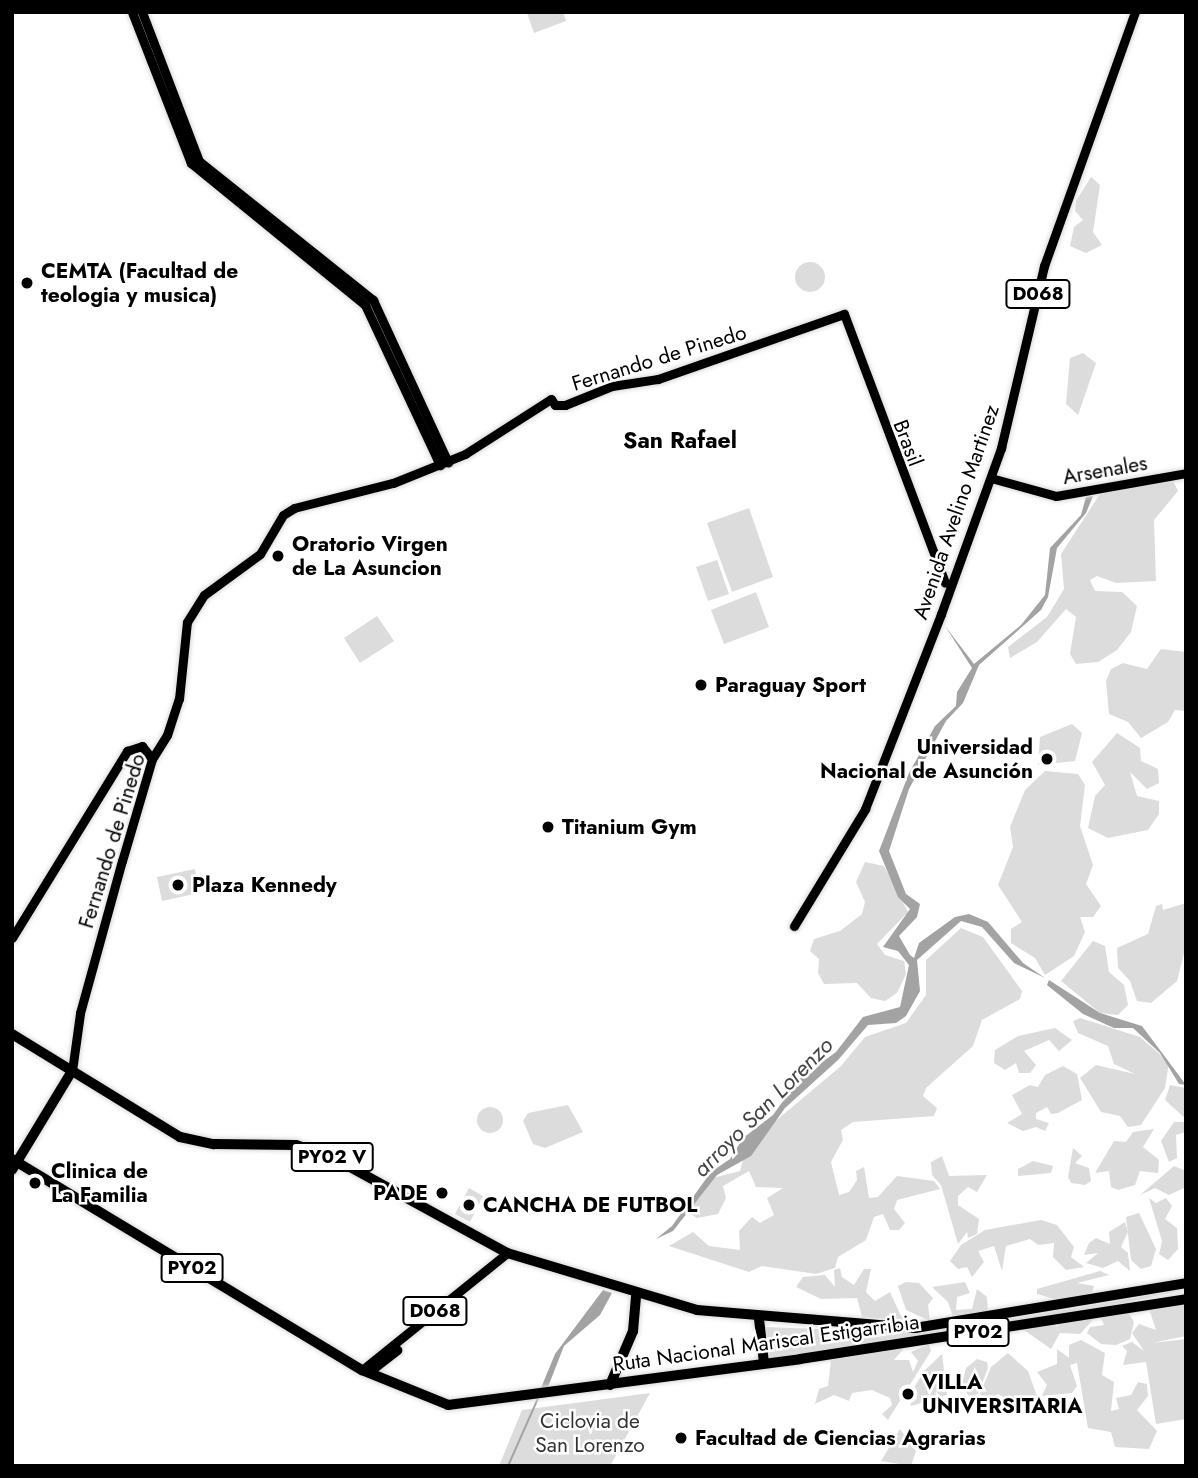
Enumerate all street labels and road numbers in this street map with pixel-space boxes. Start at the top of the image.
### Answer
road number: D068 [1005,278,1071,310]
street label: Fernando de Pinedo [569,319,749,397]
street label: Avenida Avelino Martinez [907,402,1005,622]
street label: Brasil [888,416,928,470]
street label: Arsenales [1061,450,1149,490]
street label: Fernando de Pinedo [73,751,151,931]
road number: PY02 V [290,1142,374,1172]
road number: PY02 [160,1252,224,1284]
road number: D068 [402,1296,468,1326]
street label: Ruta Nacional Mariscal Estigarribia [611,1309,921,1377]
road number: PY02 [946,1316,1010,1348]

